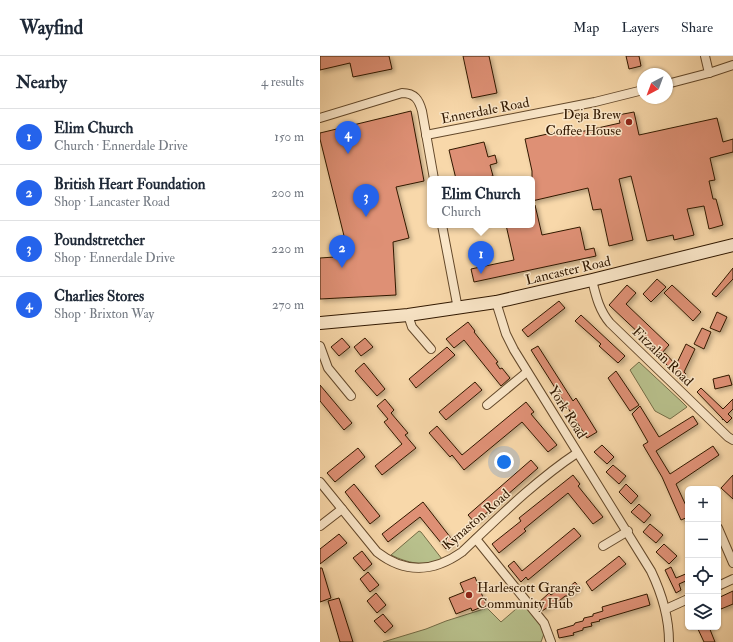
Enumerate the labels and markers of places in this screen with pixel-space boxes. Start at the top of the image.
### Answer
place label: Deja Brew Coffee House [545,106,621,139]
marker: Deja Brew Coffee House [624,117,634,127]
pin: 4 [335,121,361,154]
pin: 3 [353,184,379,217]
pin: 2 [329,235,355,268]
pin: 1 [468,241,494,274]
place label: Harlescott Grange Community Hub [477,579,581,613]
marker: Harlescott Grange Community Hub [464,590,474,600]

